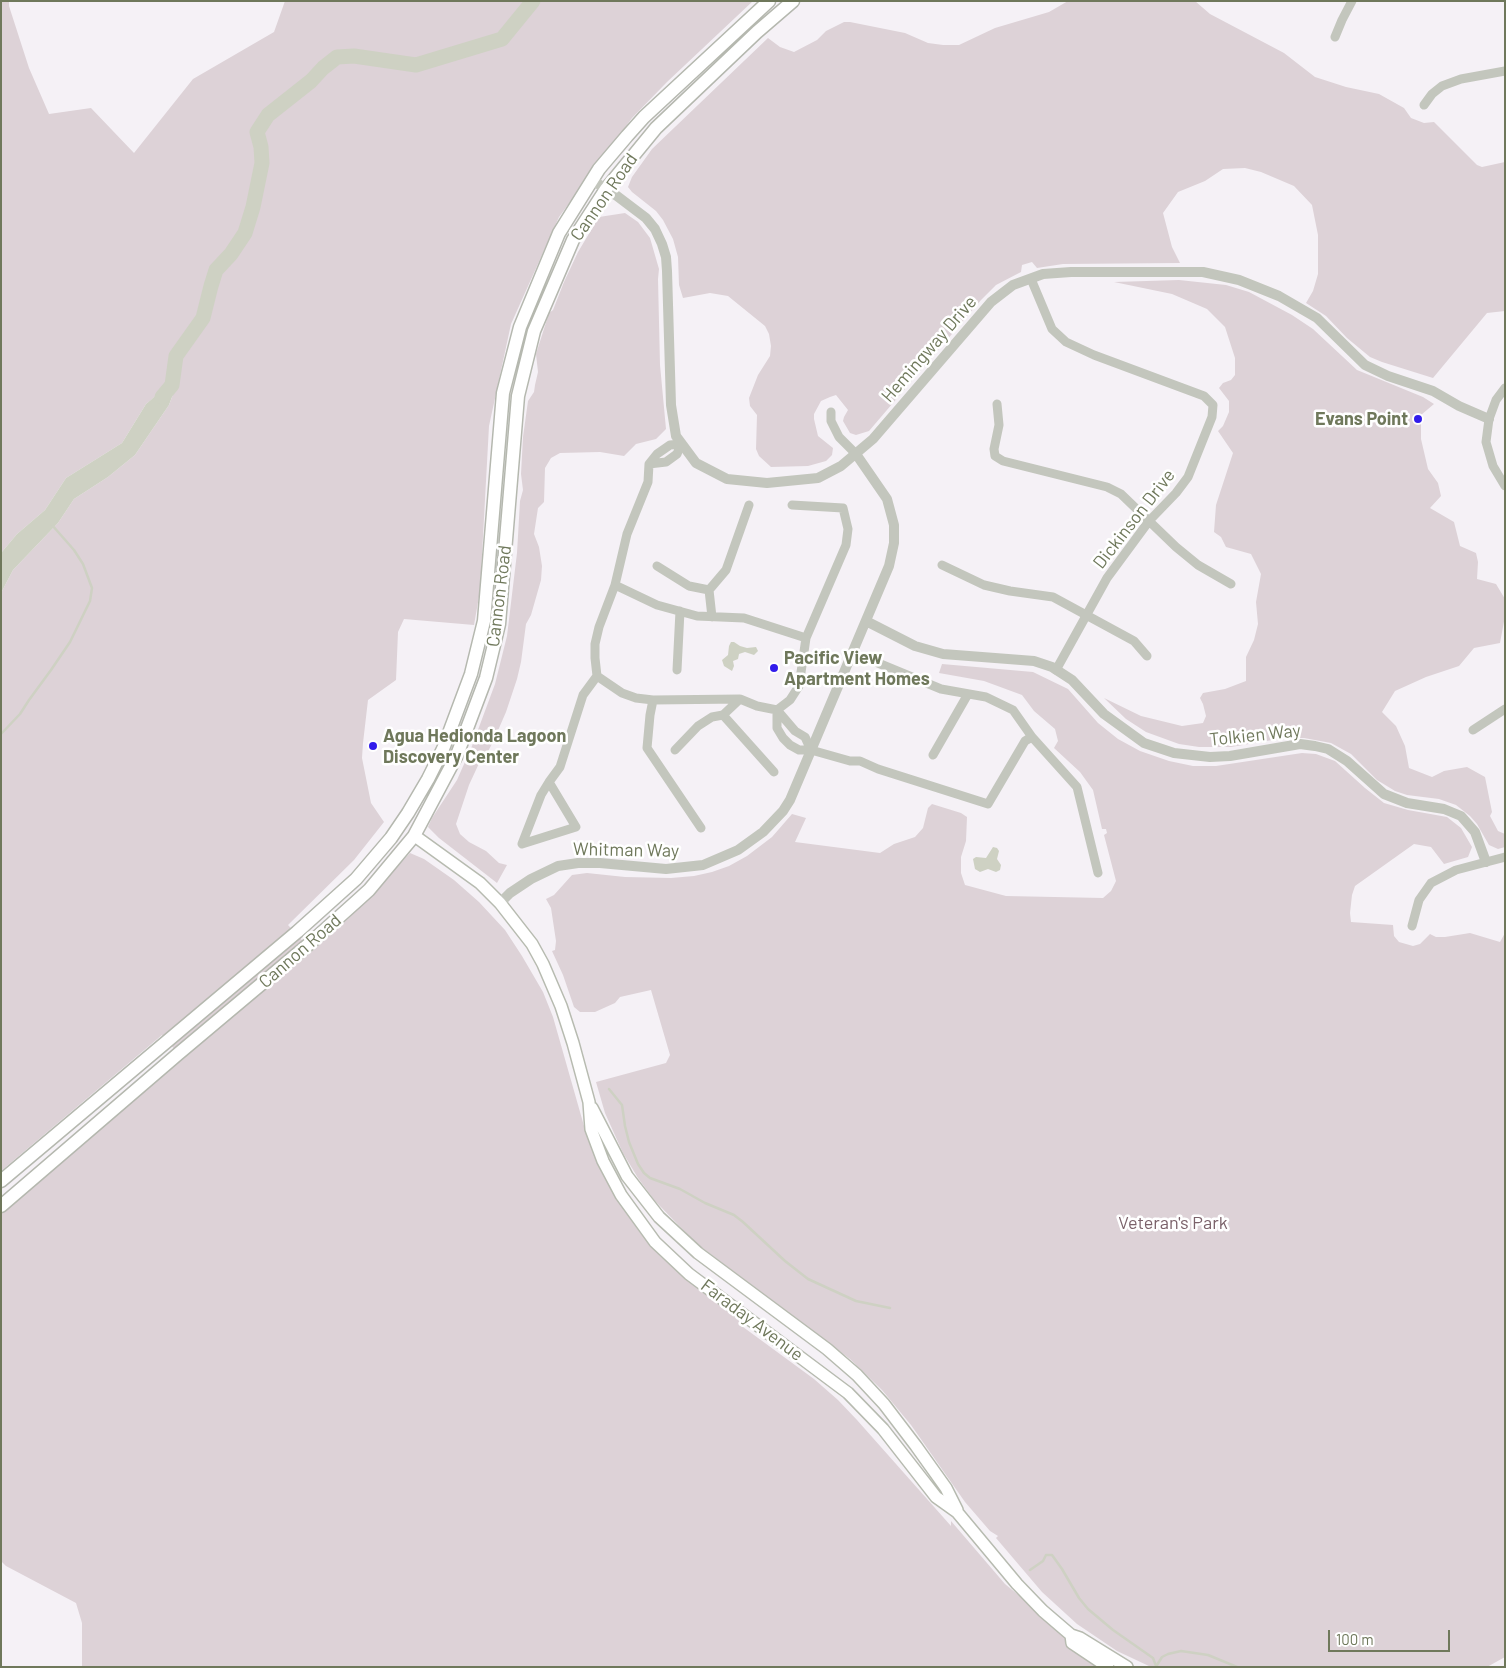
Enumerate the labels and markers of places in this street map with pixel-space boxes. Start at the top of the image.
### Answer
place label: Evans Point [1315,408,1408,430]
marker: Evans Point [1412,413,1424,425]
place label: Pacific View Apartment Homes [784,647,930,690]
marker: Pacific View Apartment Homes [768,662,780,674]
place label: Agua Hedionda Lagoon Discovery Center [383,725,566,768]
marker: Agua Hedionda Lagoon Discovery Center [367,740,379,752]

